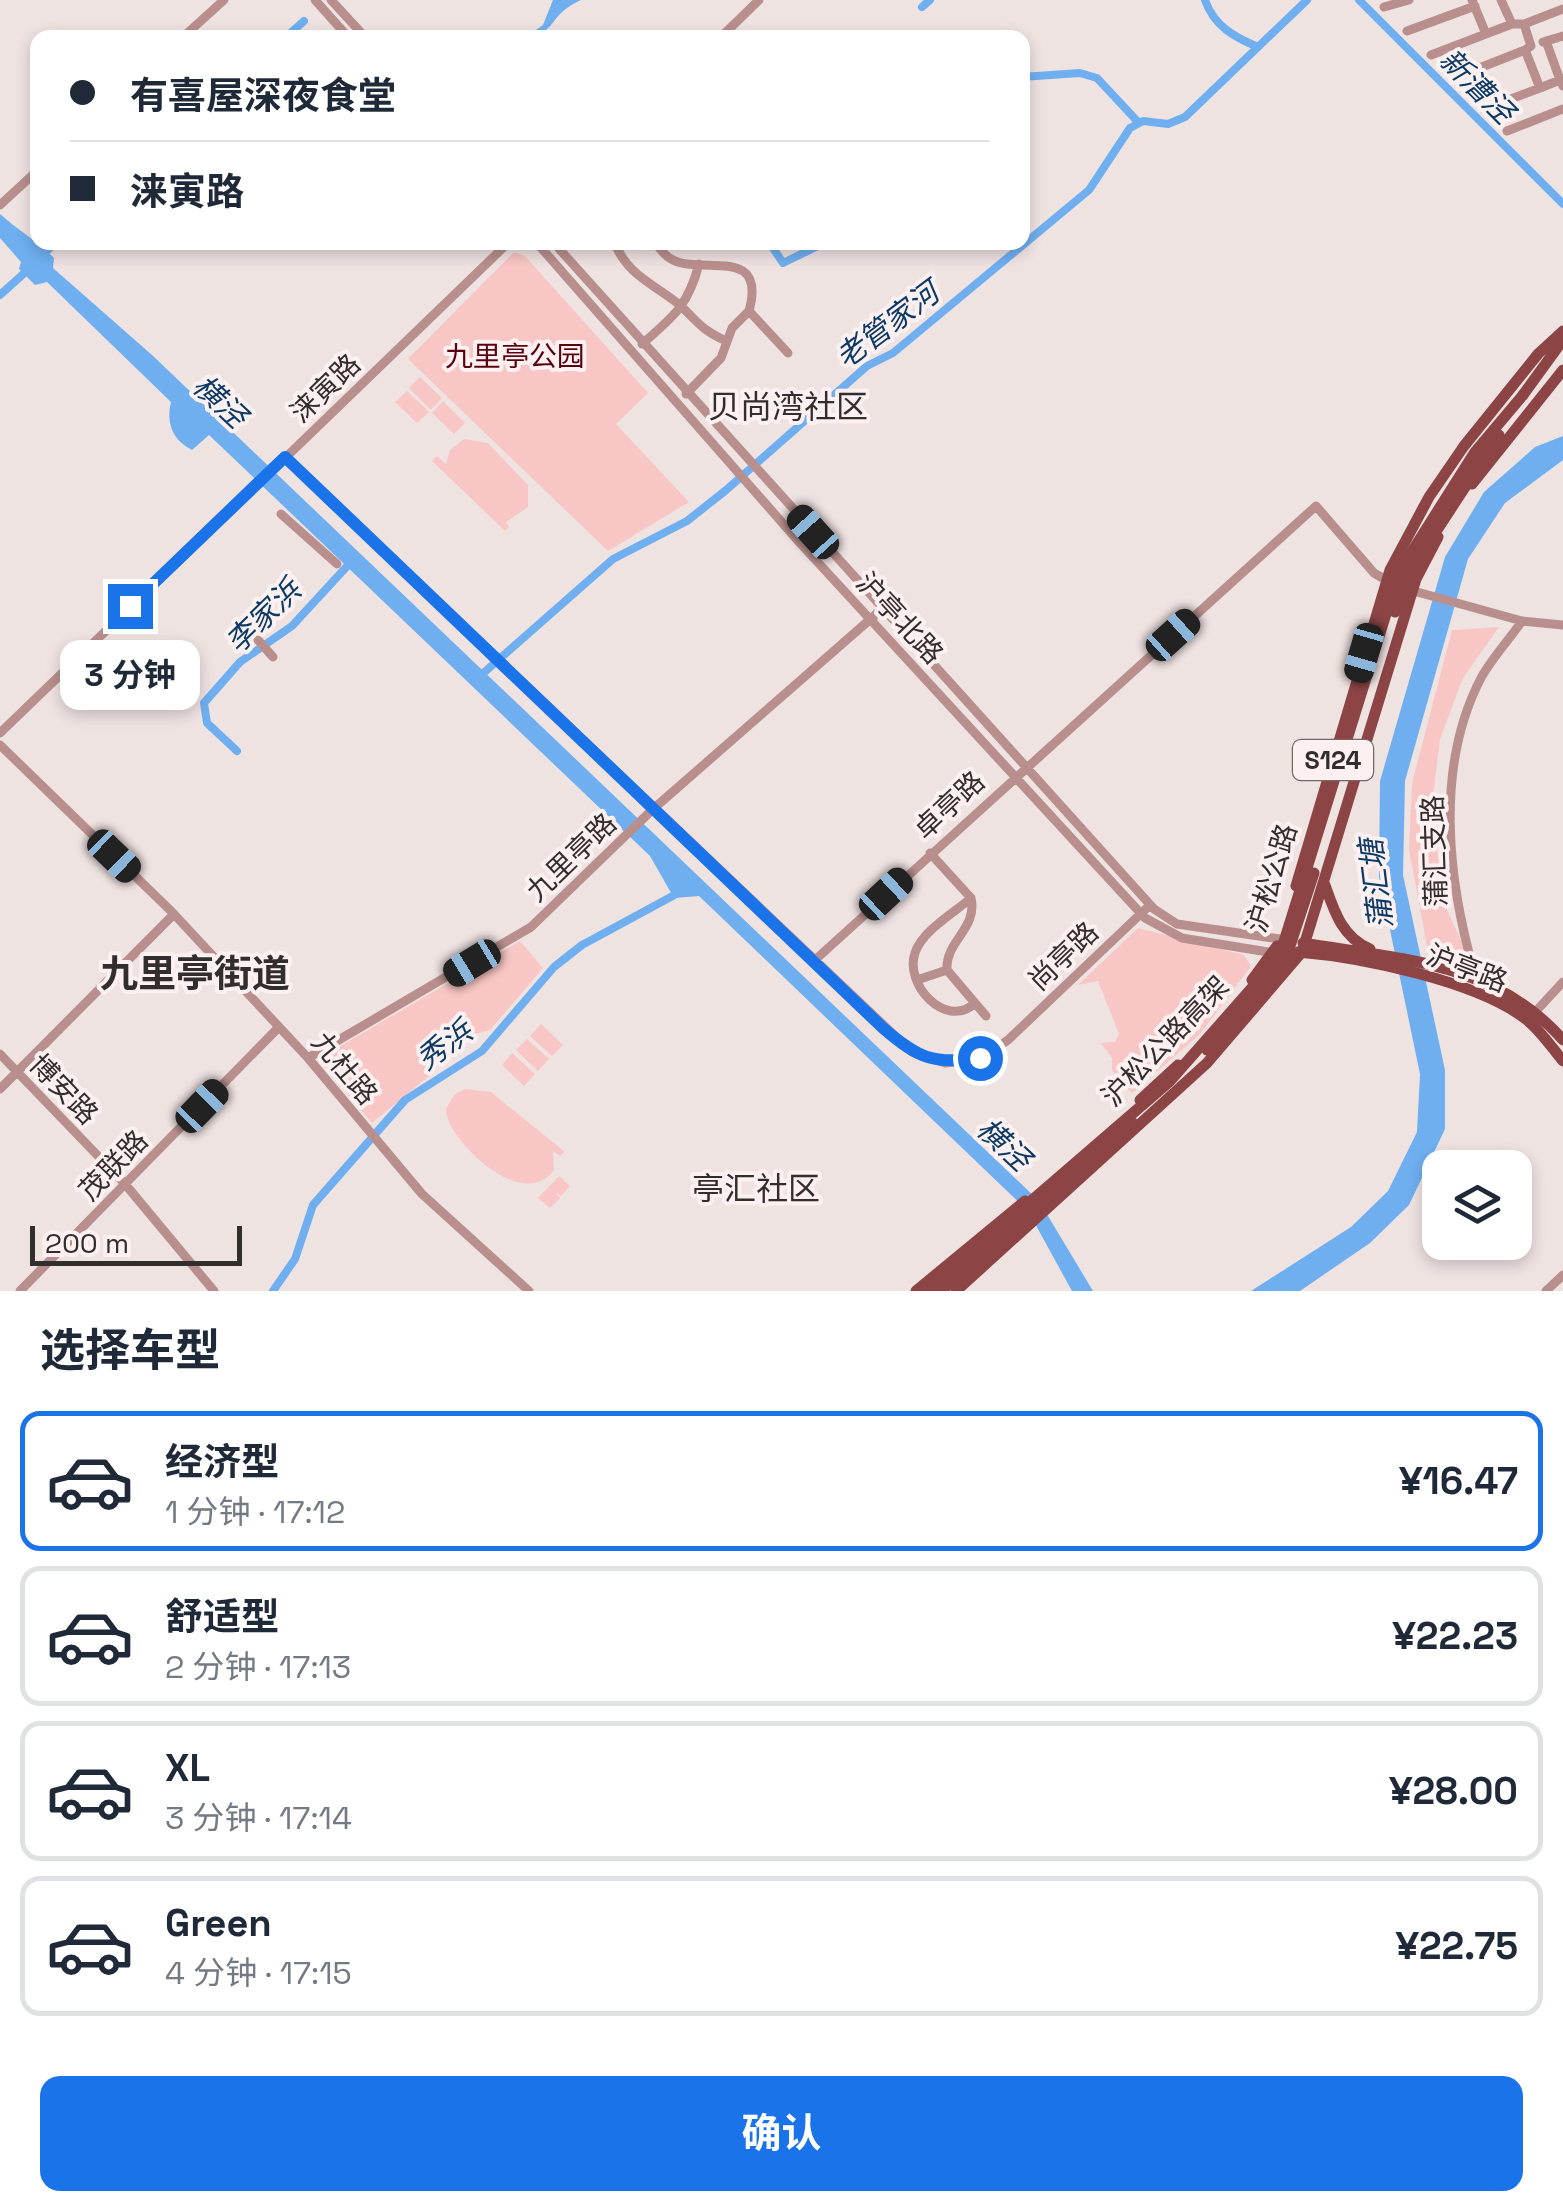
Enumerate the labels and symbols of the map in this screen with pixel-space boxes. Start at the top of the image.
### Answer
water label: 新漕泾 [1431,40,1525,134]
water label: 老管家河 [827,270,951,377]
park label: 九里亭公园 [445,338,585,374]
street label: 涞寅路 [282,346,368,430]
water label: 横泾 [185,366,257,438]
district label: 贝尚湾社区 [708,387,868,427]
car [782,500,844,564]
street label: 沪亭北路 [849,565,951,671]
water label: 李家浜 [217,569,311,661]
route end [108,584,153,629]
car [1141,604,1205,666]
car [1341,620,1387,686]
callout: 3 分钟 [60,641,200,711]
road number: S124 [1293,740,1373,780]
street label: 卓亭路 [906,763,992,847]
street label: 蒲汇支路 [1414,794,1454,908]
street label: 九里亭路 [518,805,624,909]
street label: 沪松公路 [1237,819,1305,937]
car [82,824,146,888]
water label: 蒲汇塘 [1351,832,1401,931]
car [854,863,918,925]
street label: 尚亭路 [1020,914,1106,998]
car [439,935,505,991]
street label: 沪亭路 [1421,936,1513,1000]
district label: 九里亭街道 [100,950,290,998]
street label: 沪松公路高架 [1094,968,1236,1114]
water label: 秀浜 [408,1010,482,1078]
street label: 九杜路 [304,1024,386,1112]
route start [958,1036,1003,1081]
street label: 博安路 [22,1046,106,1132]
car [170,1074,234,1138]
water label: 横泾 [969,1109,1041,1181]
street label: 茂联路 [71,1122,155,1208]
district label: 亭汇社区 [692,1169,820,1209]
scale bar [30,1221,242,1266]

